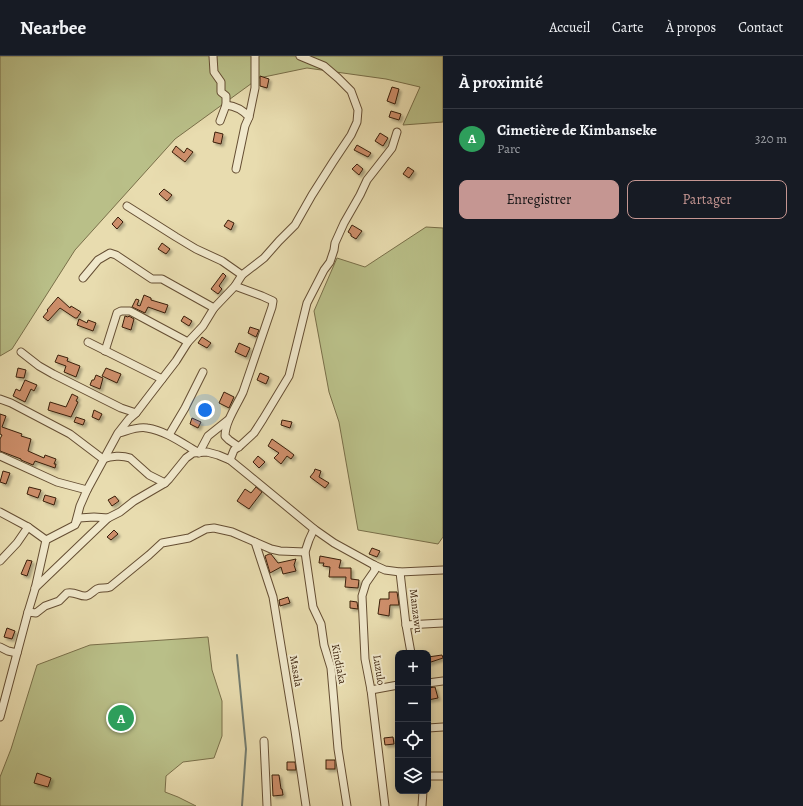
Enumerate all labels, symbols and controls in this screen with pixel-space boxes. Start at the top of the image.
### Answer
text: Nearbee [20,15,86,41]
text: Accueil [549,18,590,37]
text: Carte [612,18,644,37]
text: À propos [666,18,716,37]
text: Contact [738,18,783,37]
text: À proximité [459,71,543,94]
text: Cimetière de Kimbanseke [497,120,657,140]
text: A [468,130,476,147]
text: 320 m [755,130,787,147]
text: Parc [497,140,520,157]
button: Enregistrer [459,180,619,219]
button: Partager [627,180,787,219]
your location [195,400,215,420]
street label: Manzawu [406,588,426,634]
street label: Kindiaka [328,643,350,686]
map controls [395,650,431,794]
button: + [395,650,431,686]
street label: Masala [286,654,306,689]
street label: Luzulo [369,654,389,687]
button: − [395,686,431,722]
pin: A [108,703,134,733]
button: locate [395,722,431,758]
button: layers [395,758,431,794]

